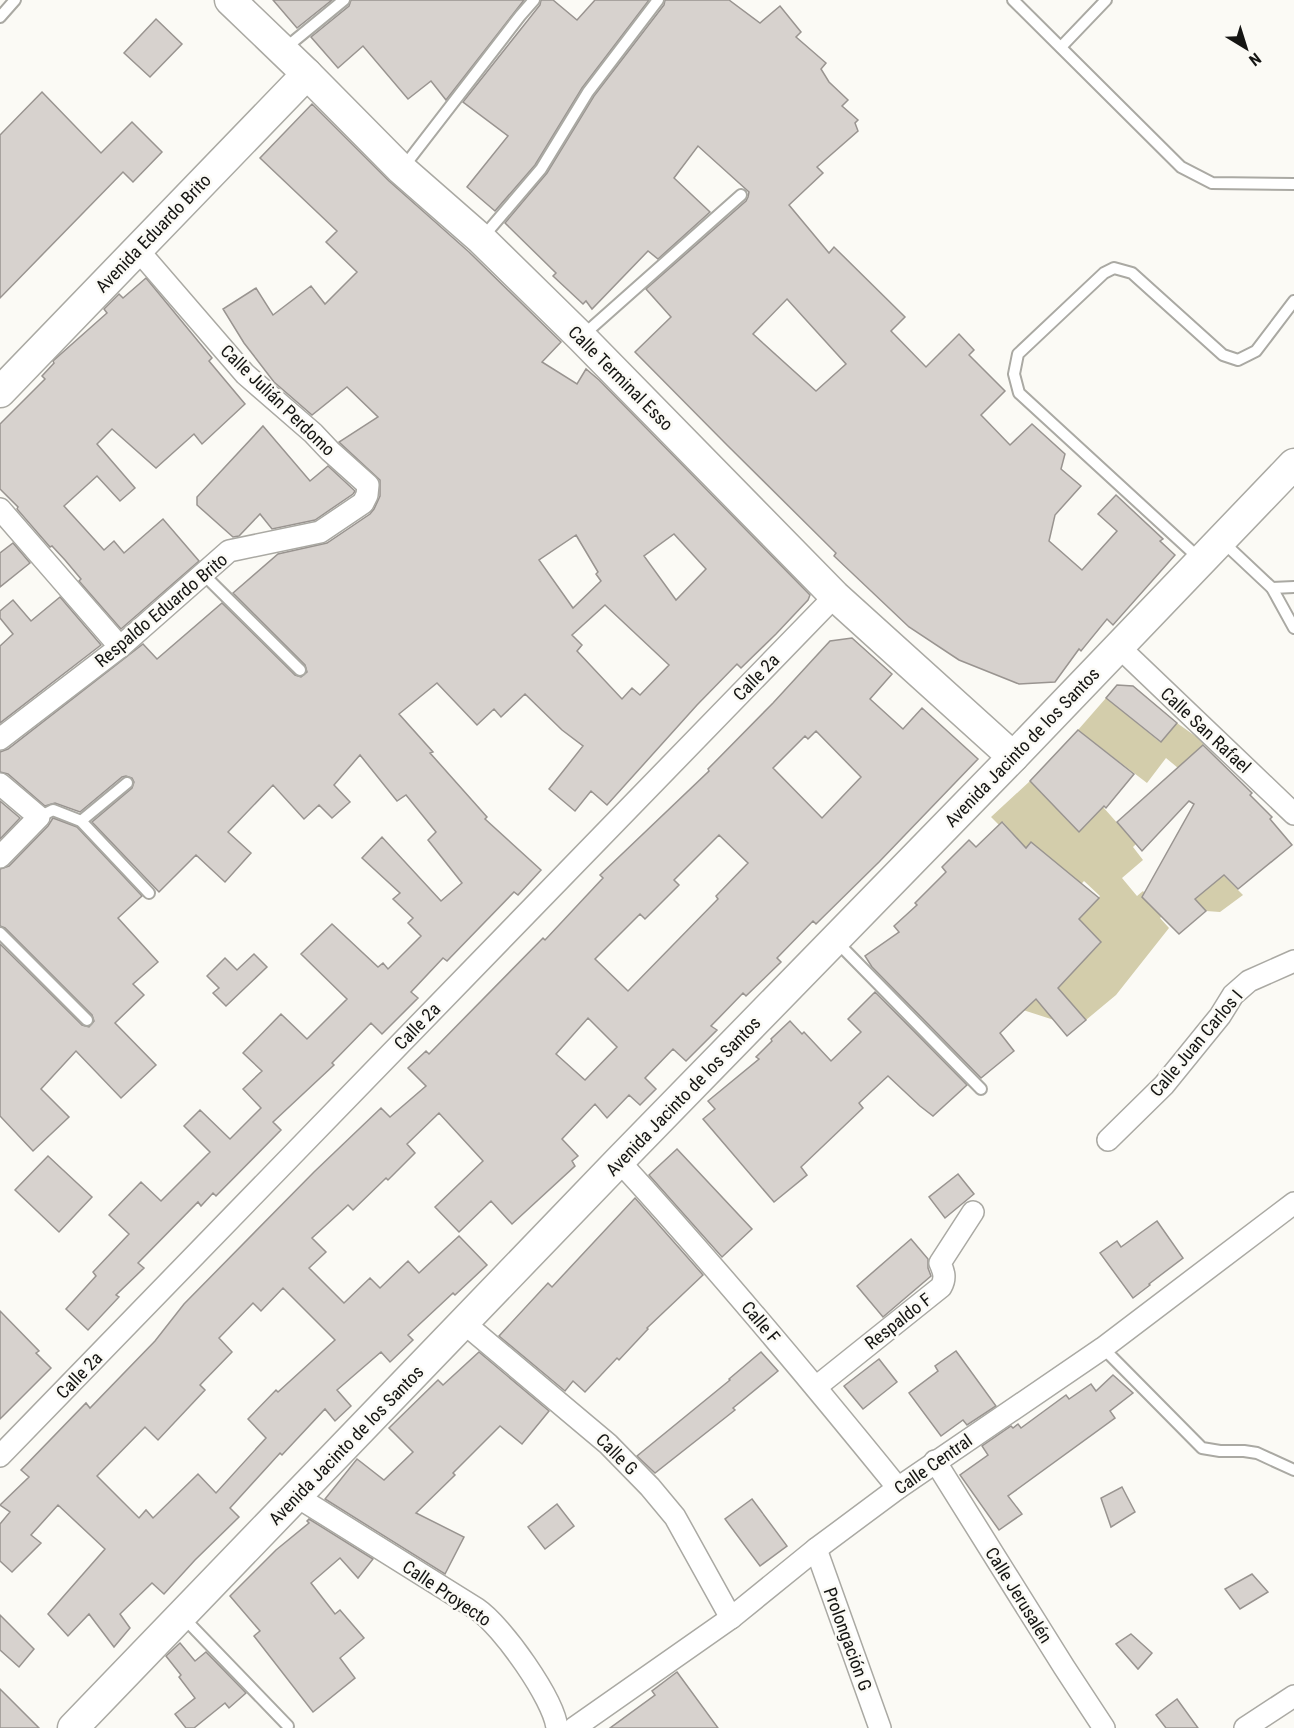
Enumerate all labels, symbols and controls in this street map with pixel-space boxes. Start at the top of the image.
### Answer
north arrow [1216,18,1276,78]
text: N [1245,49,1265,70]
street label: Avenida Eduardo Brito [91,169,215,297]
street label: Calle Terminal Esso [564,321,678,435]
street label: Calle Julián Perdomo [216,340,340,460]
street label: Respaldo Eduardo Brito [91,549,231,671]
street label: Calle 2a [729,649,783,705]
street label: Avenida Jacinto de los Santos [940,663,1104,831]
street label: Calle San Rafael [1157,683,1255,777]
street label: Calle Juan Carlos I [1145,985,1247,1101]
street label: Calle 2a [390,998,444,1054]
street label: Avenida Jacinto de los Santos [601,1012,765,1180]
street label: Respaldo F [861,1288,936,1353]
street label: Calle F [737,1297,785,1348]
street label: Calle 2a [52,1347,106,1403]
street label: Avenida Jacinto de los Santos [264,1361,428,1529]
street label: Calle G [592,1429,642,1479]
street label: Calle Central [890,1430,976,1498]
street label: Calle Jerusalén [981,1543,1057,1647]
street label: Calle Proyecto [399,1556,495,1630]
street label: Prolongación G [820,1584,876,1694]

